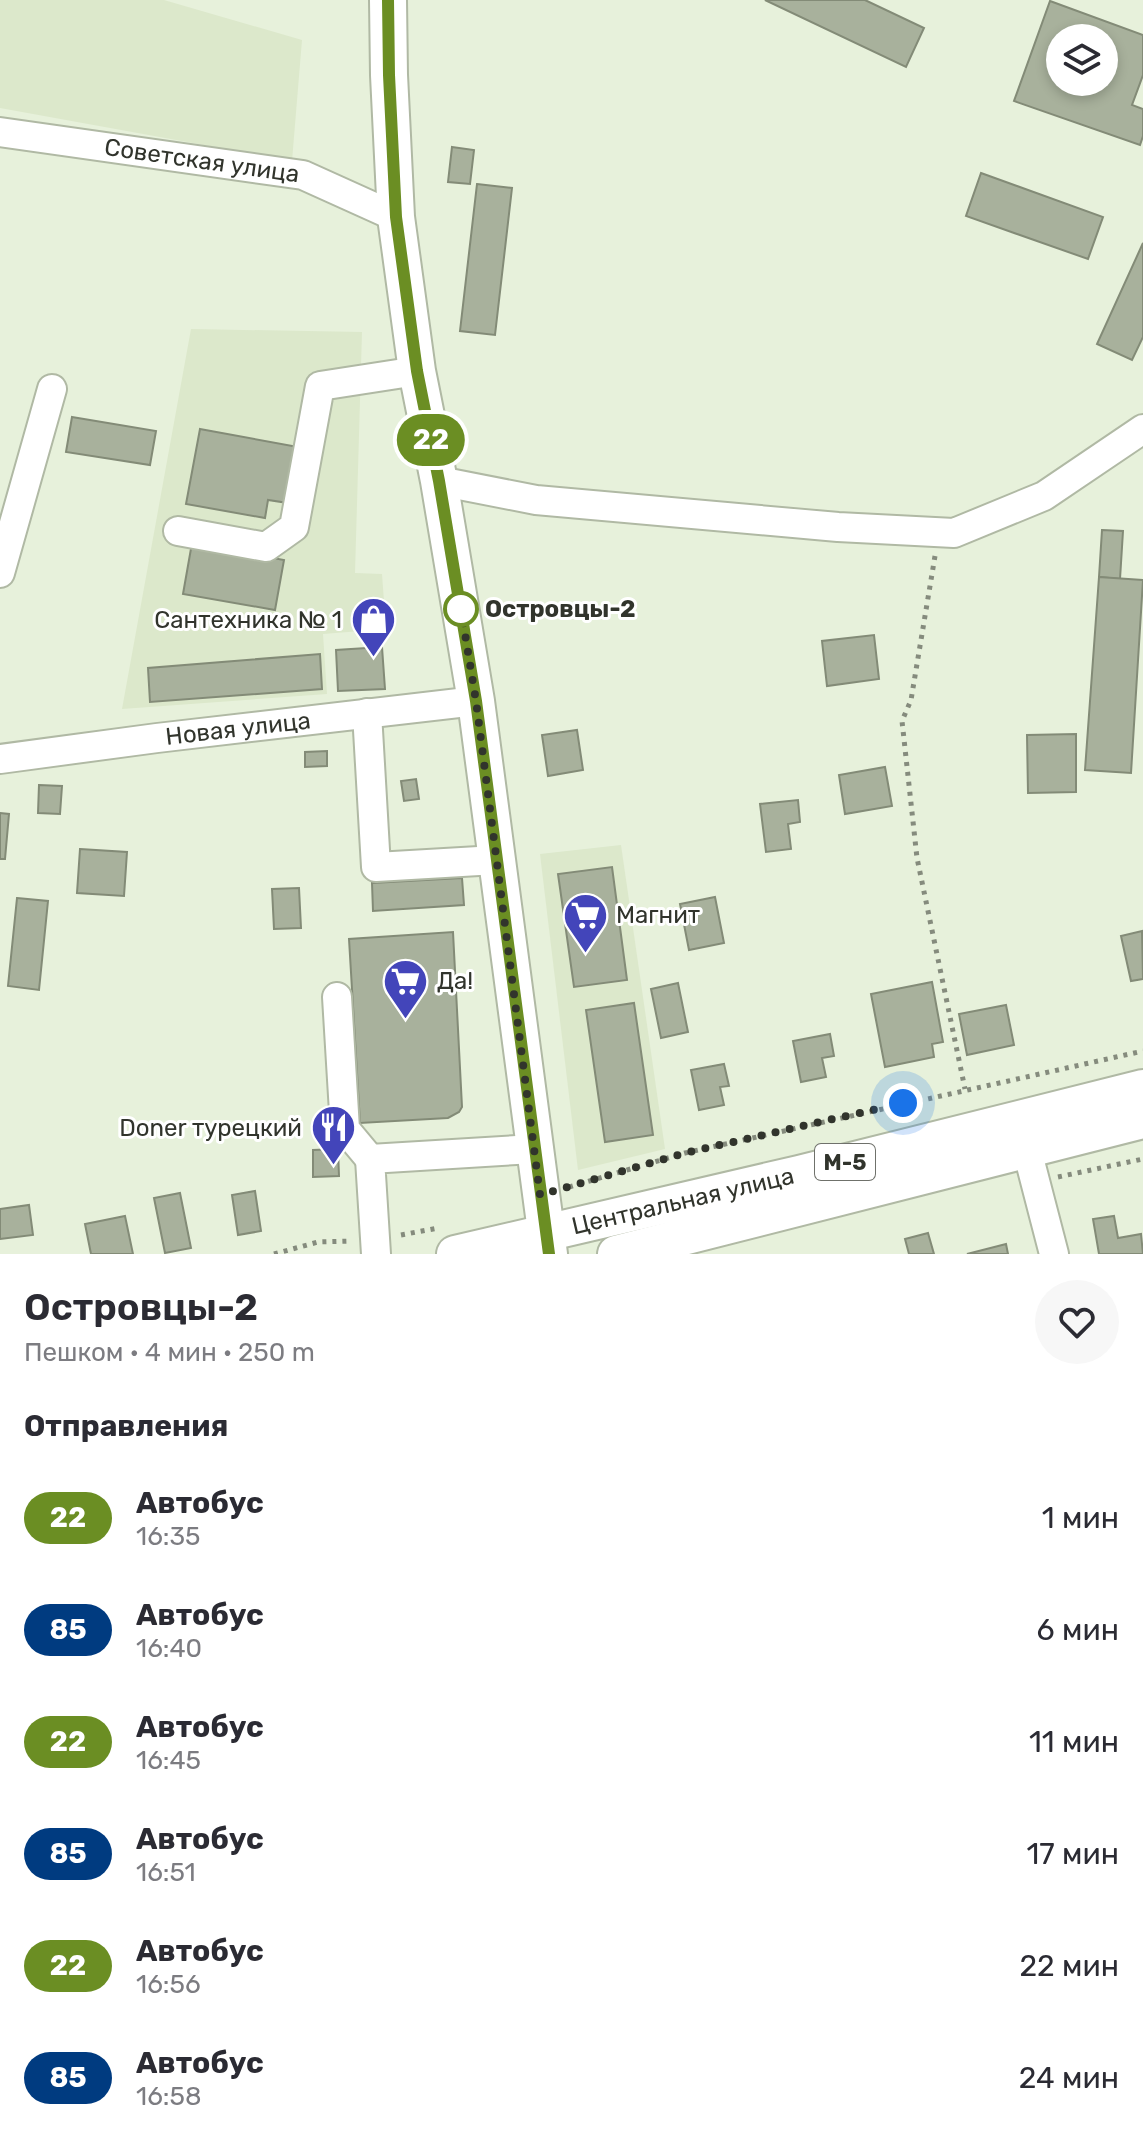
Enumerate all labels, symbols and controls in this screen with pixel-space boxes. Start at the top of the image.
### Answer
map controls [1046,24,1118,96]
button: layers [1046,24,1118,96]
street label: Советская улица [103,133,301,188]
line badge: 22 [395,414,467,466]
text: 22 [413,423,449,456]
marker: Островцы-2 [444,592,478,626]
place label: Островцы-2 [485,595,636,623]
shop icon: Сантехника № 1 [349,596,397,659]
place label: Сантехника № 1 [154,606,342,634]
street label: Новая улица [164,706,312,751]
supermarket icon: Магнит [561,891,609,954]
place label: Магнит [616,901,700,929]
supermarket icon: Да! [382,957,430,1020]
place label: Да! [437,967,473,995]
your location [883,1083,923,1123]
restaurant icon: Doner турецкий [309,1104,357,1167]
place label: Doner турецкий [119,1114,302,1142]
road number: М-5 [815,1144,875,1180]
street label: Центральная улица [569,1162,797,1240]
button: heart [1035,1280,1119,1364]
text: Островцы-2 [24,1284,258,1330]
text: Пешком · 4 мин · 250 m [24,1337,315,1368]
text: Отправления [24,1408,228,1444]
text: Автобус [136,1485,264,1521]
text: 1 мин [1042,1500,1119,1536]
text: 22 [50,1501,86,1534]
text: 16:35 [136,1521,201,1552]
text: Автобус [136,1597,264,1633]
text: 6 мин [1037,1612,1119,1648]
text: 85 [49,1613,87,1646]
text: 16:40 [136,1633,202,1664]
text: Автобус [136,1709,264,1745]
text: 11 мин [1029,1724,1119,1760]
text: 22 [50,1725,86,1758]
text: 16:45 [136,1745,201,1776]
text: Автобус [136,1821,264,1857]
text: 17 мин [1026,1836,1119,1872]
text: 85 [49,1837,87,1870]
text: 16:51 [136,1857,196,1888]
text: Автобус [136,1933,264,1969]
text: 22 мин [1019,1948,1119,1984]
text: 22 [50,1949,86,1982]
text: 16:56 [136,1969,201,2000]
text: Автобус [136,2045,264,2081]
text: 24 мин [1019,2060,1119,2096]
text: 85 [49,2061,87,2094]
text: 16:58 [136,2081,201,2112]

